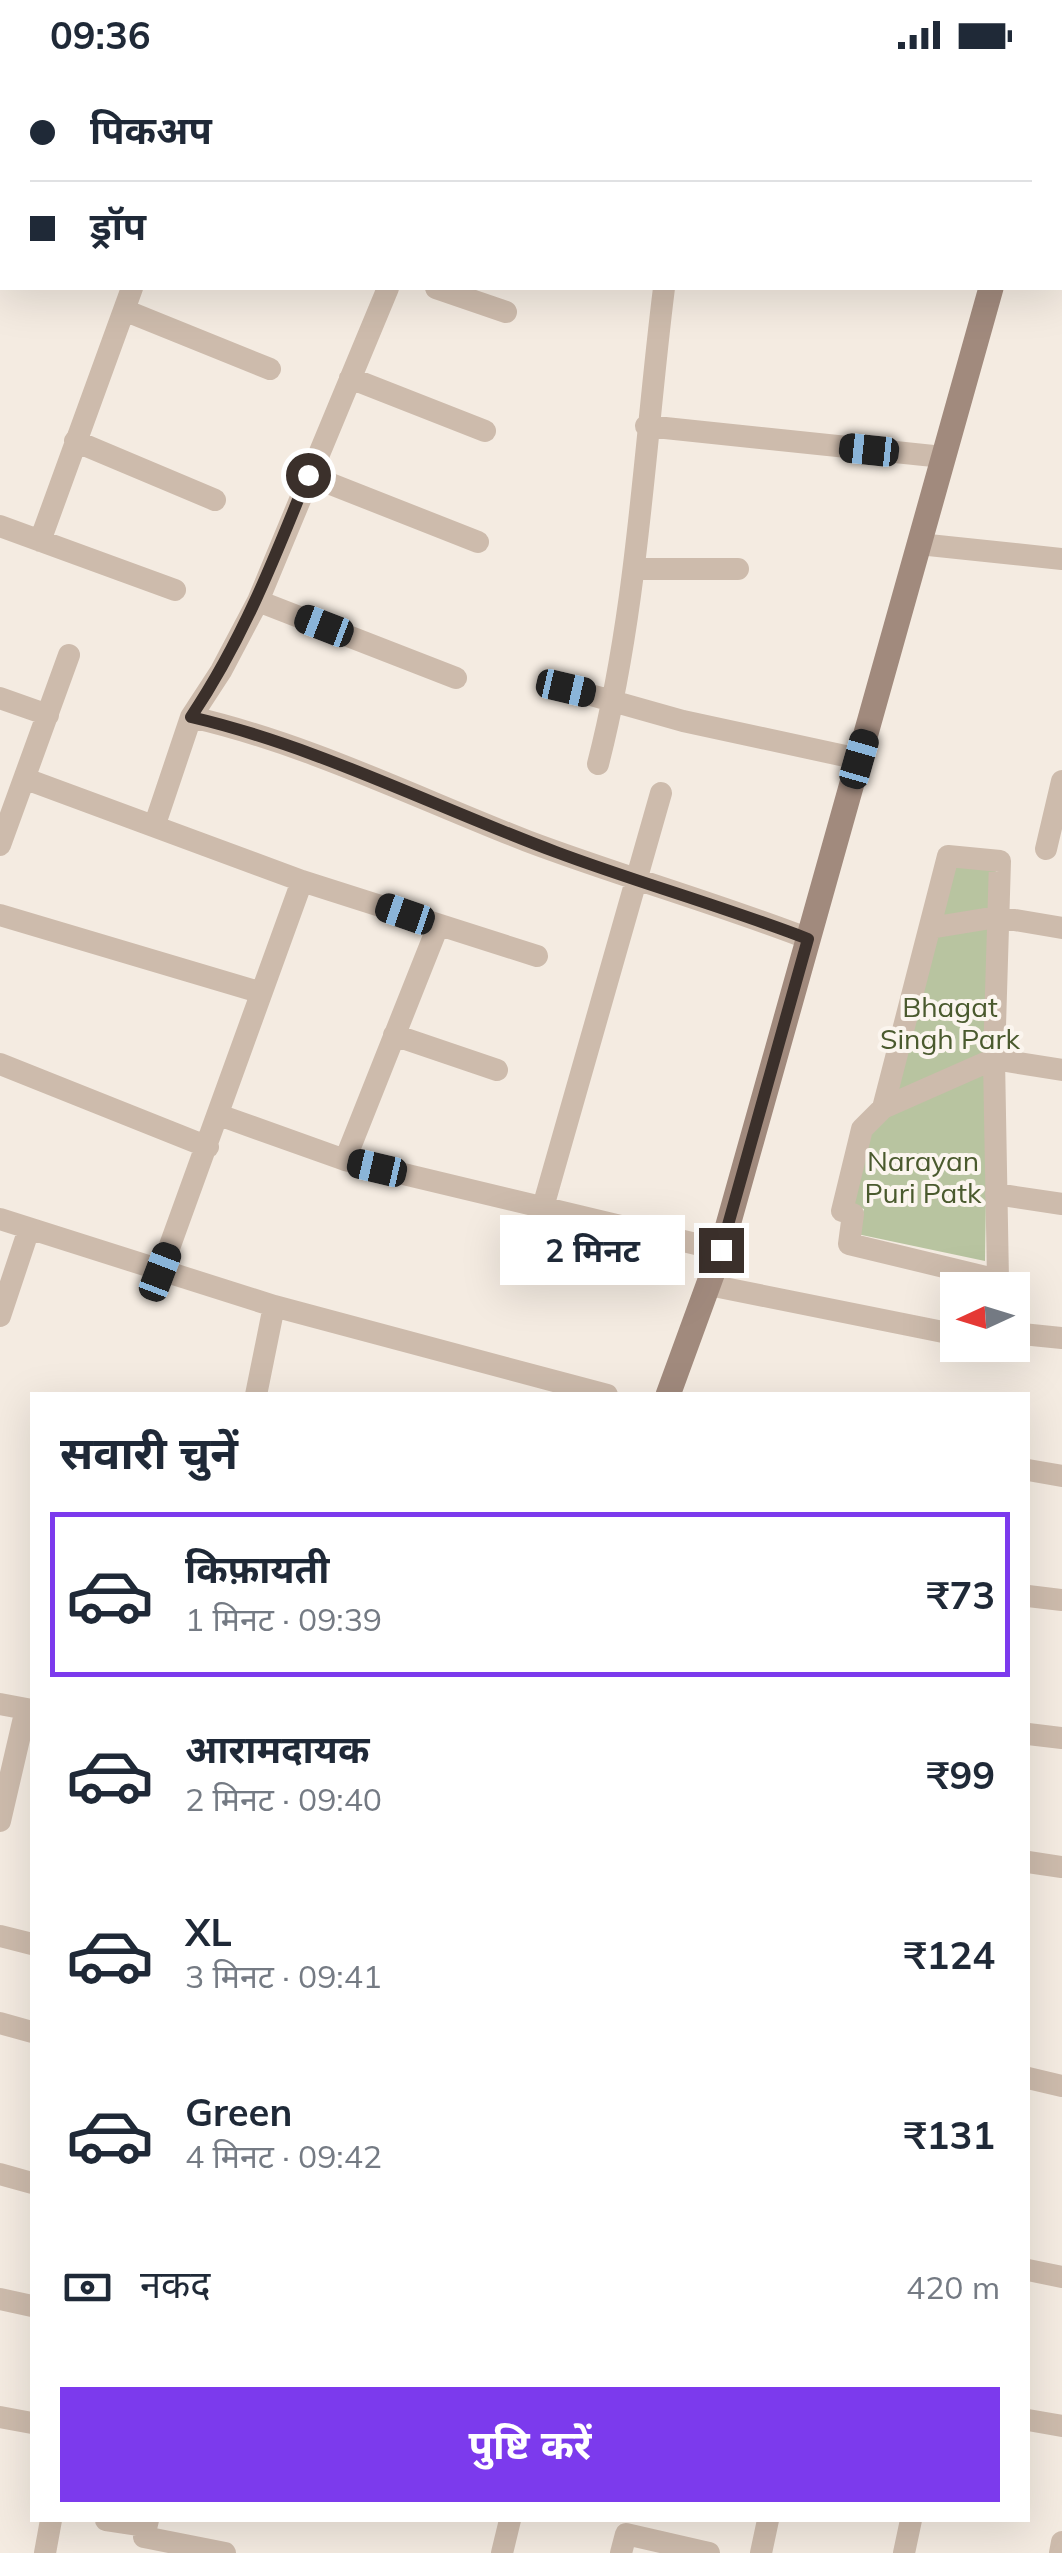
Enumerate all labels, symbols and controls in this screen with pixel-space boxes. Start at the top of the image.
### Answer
text: 09:36 [50,11,151,59]
text: पिकअप [90,106,212,154]
text: ड्रॉप [90,202,146,250]
car [838,432,900,468]
route start [286,453,331,498]
car [291,601,357,651]
car [533,667,599,709]
car [836,726,882,792]
car [372,890,438,938]
park label: Bhagat Singh Park [880,989,1021,1056]
park label: Narayan Puri Patk [865,1143,982,1210]
car [344,1147,410,1189]
callout: 2 मिनट [501,1215,686,1285]
route end [699,1228,744,1273]
text: 2 मिनट [545,1230,640,1270]
car [135,1239,185,1305]
north arrow [940,1272,1030,1362]
map controls [940,1272,1030,1362]
text: सवारी चुनें [60,1424,238,1480]
text: किफ़ायती [185,1545,329,1593]
icon: car [65,1550,155,1640]
text: ₹73 [927,1571,995,1619]
text: 1 मिनट · 09:39 [185,1599,382,1639]
text: आरामदायक [185,1725,369,1773]
icon: car [65,1730,155,1820]
text: ₹99 [927,1751,995,1799]
text: 2 मिनट · 09:40 [185,1779,382,1819]
text: XL [185,1908,232,1956]
icon: car [65,1910,155,2000]
text: ₹124 [904,1931,995,1979]
text: 3 मिनट · 09:41 [185,1956,382,1996]
text: Green [185,2088,292,2136]
icon: car [65,2090,155,2180]
text: ₹131 [904,2111,995,2159]
text: 4 मिनट · 09:42 [185,2136,382,2176]
icon: cash [60,2260,115,2315]
text: नकद [140,2260,210,2308]
text: 420 m [906,2267,1000,2307]
button: पुष्टि करें [60,2387,1000,2502]

